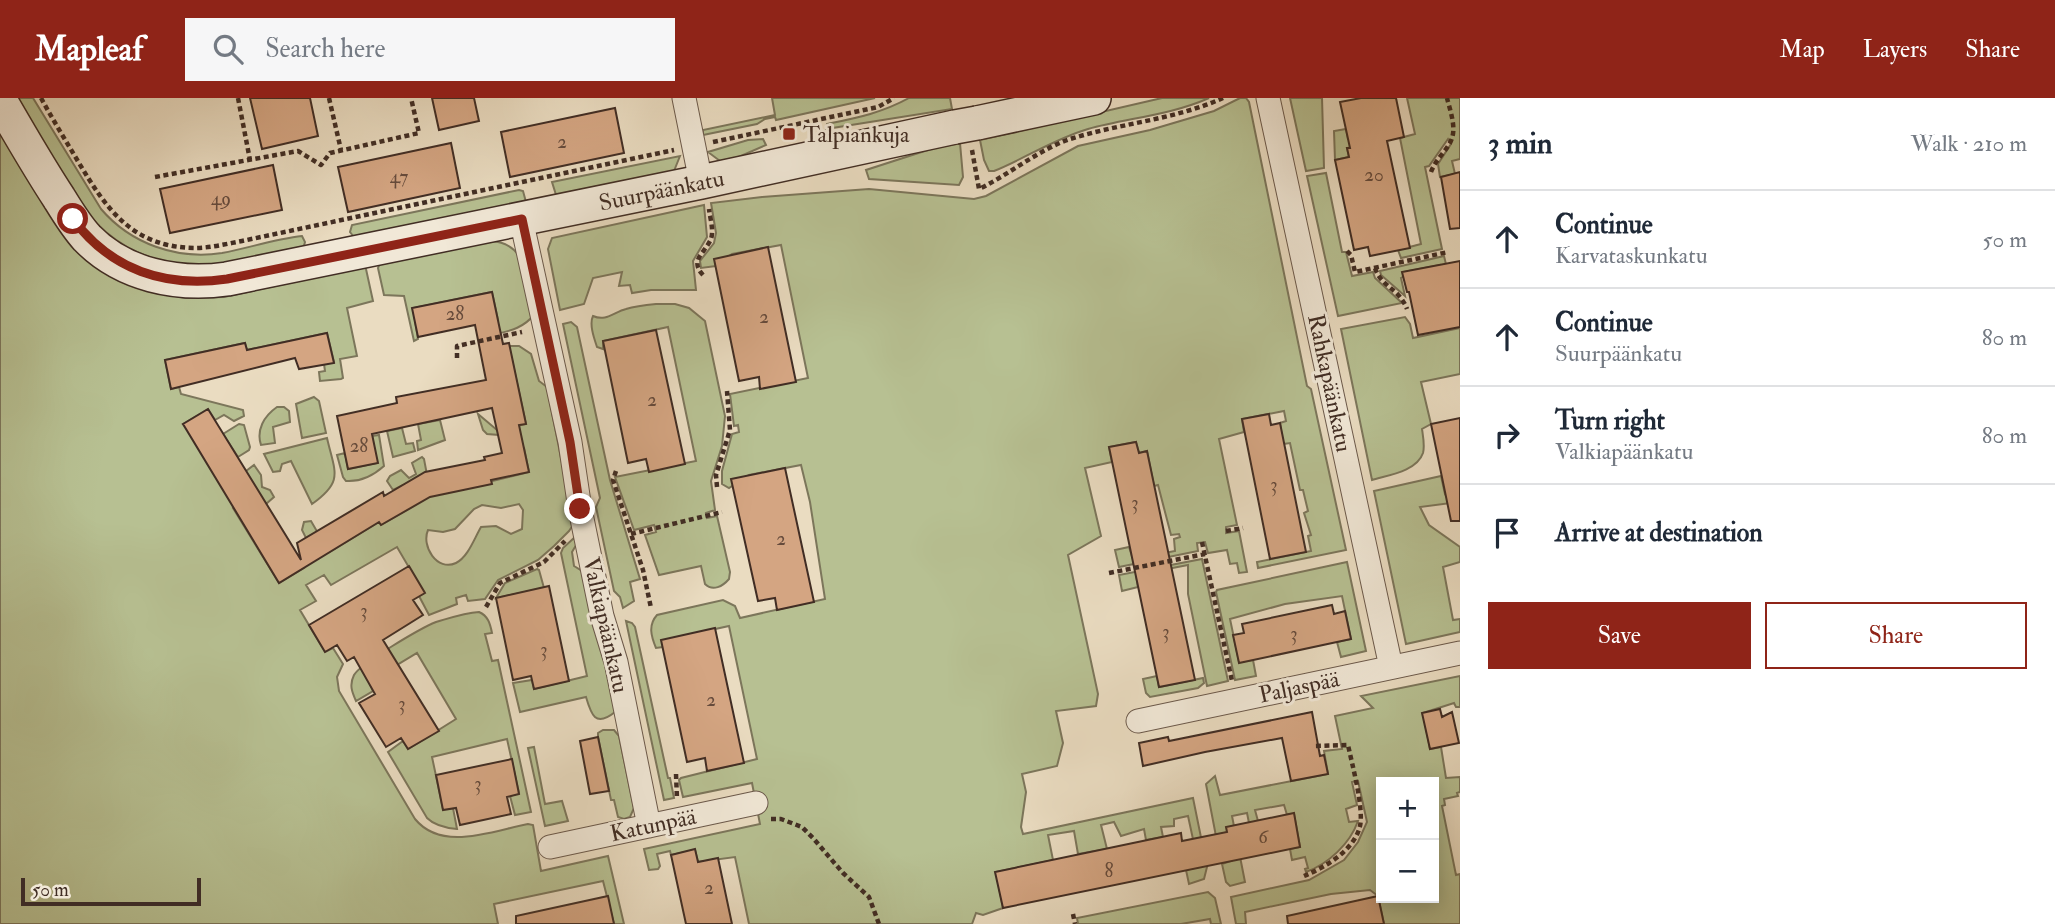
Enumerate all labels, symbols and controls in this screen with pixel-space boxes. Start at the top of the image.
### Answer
search box [185,18,675,81]
text: Mapleaf [35,29,143,70]
icon: search [209,30,247,68]
text: Search here [265,33,385,65]
text: Map [1780,34,1825,65]
text: Layers [1863,34,1927,65]
text: Share [1965,34,2020,65]
place label: Talpiankuja [803,120,910,150]
text: 3 min [1488,125,1553,162]
marker: Talpiankuja [781,126,797,142]
text: Walk · 210 m [1911,129,2027,158]
house number: 2 [557,130,567,154]
street label: Suurpäänkatu [596,163,727,217]
house number: 20 [1364,163,1384,187]
house number: 47 [390,165,409,189]
house number: 49 [211,187,231,211]
route start [57,203,88,234]
text: Continue [1555,209,1653,241]
icon: ahead [1488,220,1526,258]
text: 50 m [1983,225,2027,254]
text: Karvataskunkatu [1555,241,1708,270]
house number: 28 [446,302,464,326]
house number: 2 [759,305,769,329]
text: Continue [1555,307,1653,339]
street label: Rahkapäänkatu [1300,311,1359,455]
icon: ahead [1488,318,1526,356]
text: 80 m [1982,323,2027,352]
text: Suurpäänkatu [1555,339,1682,368]
house number: 2 [647,388,657,412]
text: Turn right [1555,405,1665,437]
icon: right [1488,416,1526,454]
text: 80 m [1982,421,2027,450]
house number: 28 [350,434,368,458]
text: Valkiapäänkatu [1555,437,1693,466]
house number: 3 [1270,473,1278,497]
house number: 3 [1131,491,1139,515]
route end [564,493,595,524]
icon: arrive [1488,514,1526,552]
text: Arrive at destination [1555,517,1763,549]
house number: 2 [776,527,786,551]
street label: Valkiapäänkatu [575,554,636,696]
house number: 3 [360,599,368,623]
button: Save [1488,602,1751,669]
button: Share [1765,602,2027,669]
house number: 3 [1162,620,1170,644]
house number: 3 [1290,622,1298,646]
house number: 3 [540,638,548,662]
street label: Paljaspää [1256,664,1343,711]
house number: 2 [706,688,716,712]
house number: 3 [398,692,406,716]
house number: 3 [474,772,482,796]
map controls [1376,777,1439,903]
button: + [1376,777,1439,840]
street label: Katunpää [607,802,699,849]
house number: 6 [1258,825,1269,849]
button: − [1376,840,1439,903]
house number: 8 [1105,859,1114,883]
scale bar [21,875,201,907]
house number: 2 [704,876,714,900]
text: 50 m [32,878,69,902]

